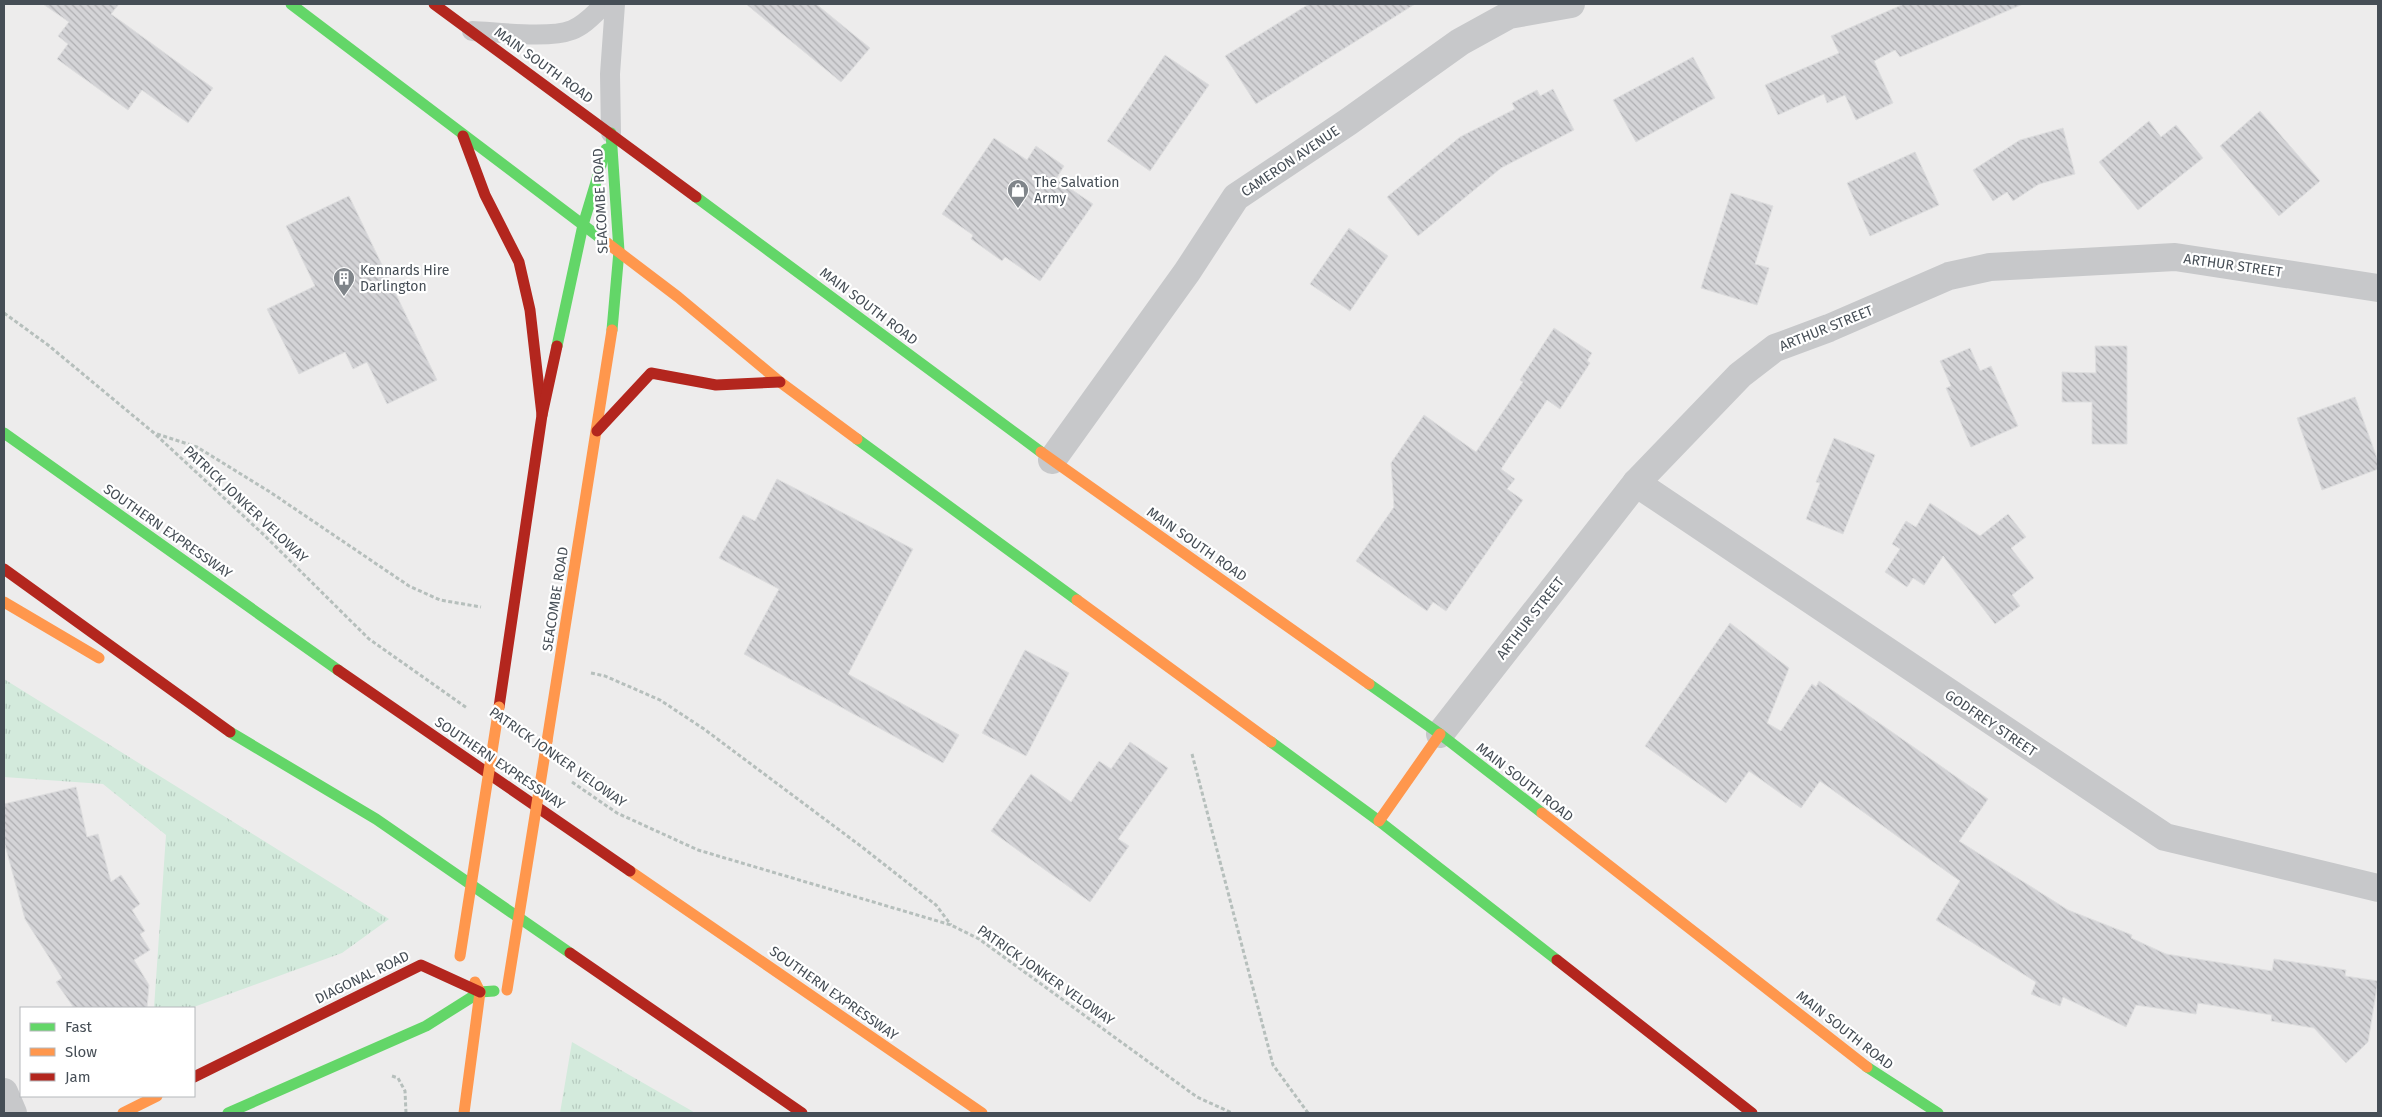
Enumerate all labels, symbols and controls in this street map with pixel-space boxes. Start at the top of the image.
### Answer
street label: MAIN SOUTH ROAD [491,24,597,107]
street label: CAMERON AVENUE [1238,122,1343,201]
street label: SEACOMBE ROAD [589,148,612,254]
place label: The Salvation Army [1034,174,1120,207]
shop icon: The Salvation Army [1006,178,1030,209]
street label: ARTHUR STREET [2182,250,2284,281]
place label: Kennards Hire Darlington [360,262,449,295]
street label: MAIN SOUTH ROAD [816,264,921,349]
building icon: Kennards Hire Darlington [332,266,356,297]
street label: ARTHUR STREET [1777,302,1876,355]
street label: PATRICK JONKER VELOWAY [180,442,311,567]
street label: SOUTHERN EXPRESSWAY [100,481,236,582]
street label: MAIN SOUTH ROAD [1143,504,1250,585]
street label: SEACOMBE ROAD [539,546,572,653]
street label: ARTHUR STREET [1493,573,1568,663]
street label: GODFREY STREET [1942,686,2040,761]
street label: PATRICK JONKER VELOWAY [486,704,630,811]
street label: SOUTHERN EXPRESSWAY [431,714,568,813]
street label: MAIN SOUTH ROAD [1473,739,1577,826]
street label: PATRICK JONKER VELOWAY [974,922,1118,1029]
street label: SOUTHERN EXPRESSWAY [766,943,902,1044]
street label: DIAGONAL ROAD [312,947,412,1008]
street label: MAIN SOUTH ROAD [1793,987,1897,1074]
legend [20,1007,195,1097]
text: Fast [65,1018,92,1036]
text: Slow [65,1043,97,1061]
text: Jam [65,1068,91,1086]

